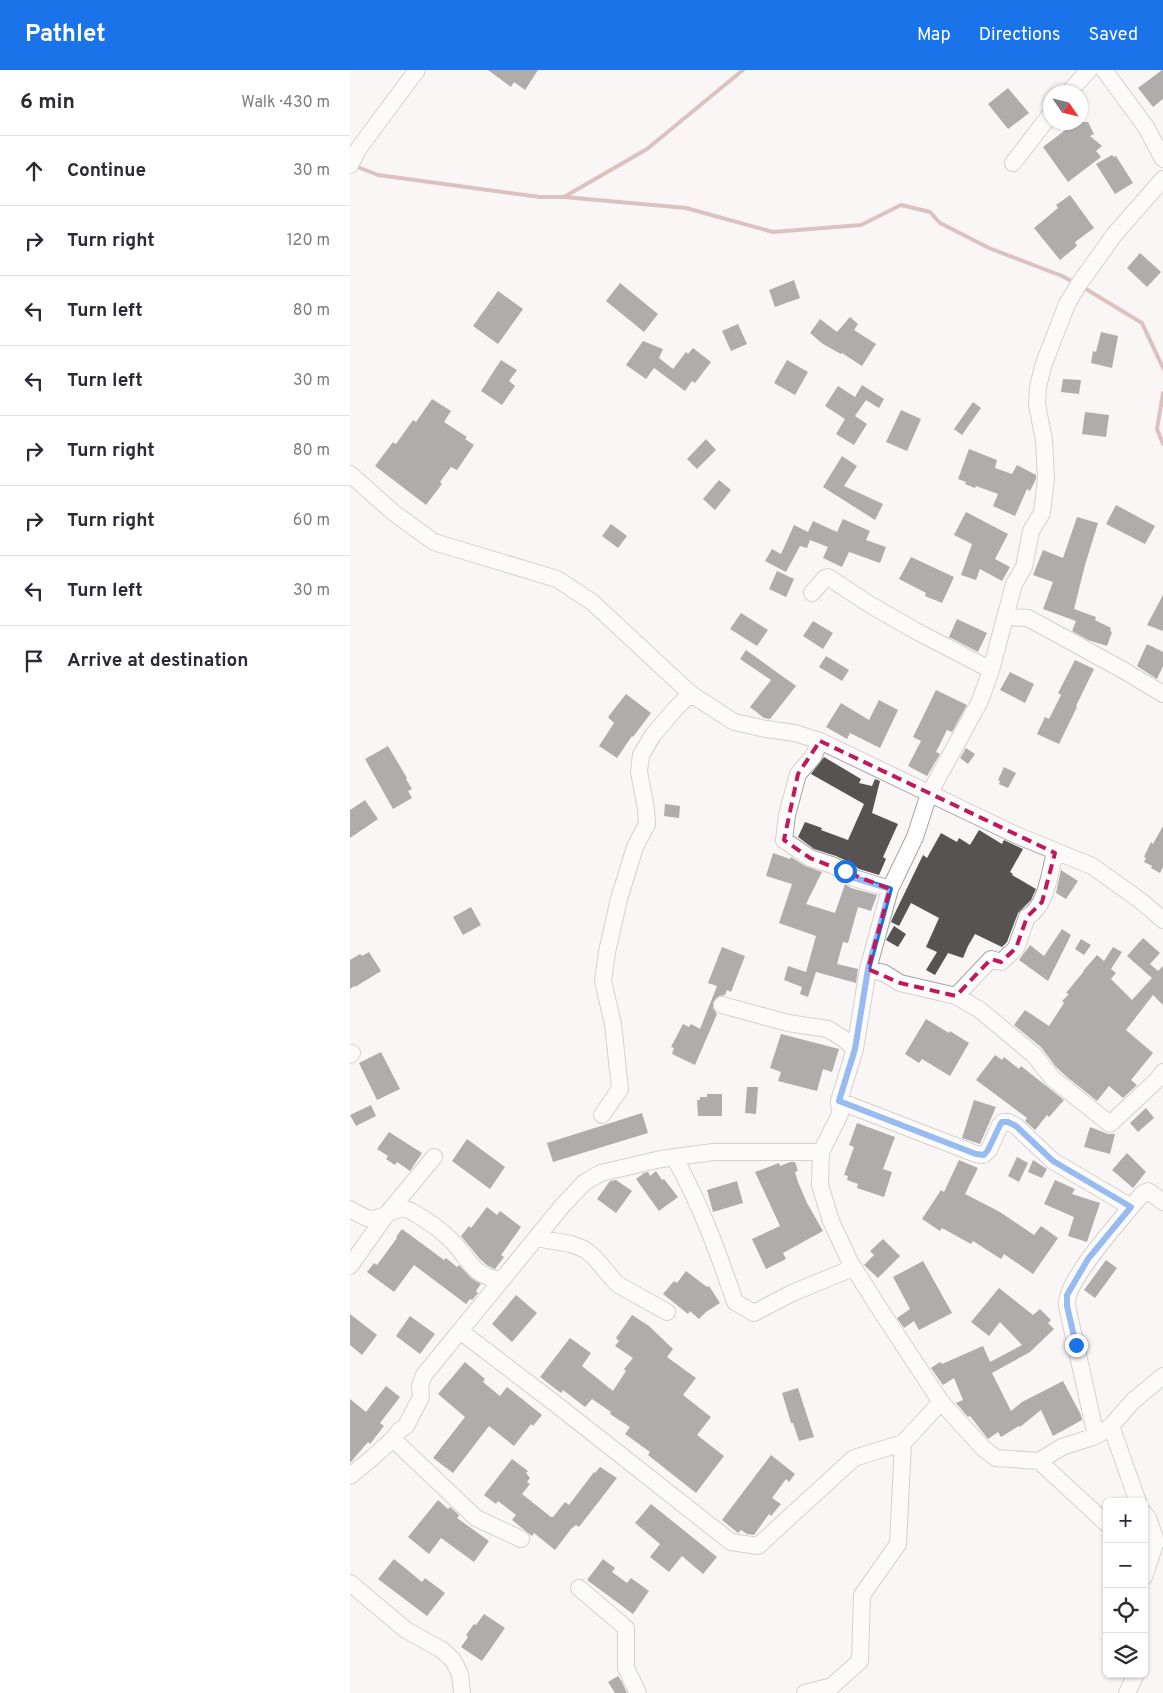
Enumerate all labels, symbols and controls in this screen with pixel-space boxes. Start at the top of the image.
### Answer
text: Pathlet [25,20,106,50]
text: Map [917,24,951,47]
text: Directions [979,24,1061,47]
text: Saved [1089,24,1138,47]
north arrow [1043,85,1088,130]
text: 6 min [20,89,75,116]
text: Walk · 430 m [241,93,330,113]
icon: ahead [20,157,48,185]
text: Continue [67,159,146,183]
text: 30 m [293,161,330,181]
icon: right [20,227,48,255]
text: Turn right [67,229,155,253]
text: 120 m [287,231,330,251]
icon: left [20,297,48,325]
text: Turn left [67,299,143,323]
text: 80 m [293,301,330,321]
icon: left [20,367,48,395]
text: Turn left [67,369,143,393]
text: 30 m [293,371,330,391]
icon: right [20,437,48,465]
text: Turn right [67,439,155,463]
text: 80 m [293,441,330,461]
icon: right [20,507,48,535]
text: Turn right [67,509,155,533]
text: 60 m [293,511,330,531]
icon: left [20,577,48,605]
text: Turn left [67,579,143,603]
text: 30 m [293,581,330,601]
icon: arrive [20,647,48,675]
text: Arrive at destination [67,649,248,673]
route start [834,860,857,883]
route end [1065,1334,1088,1357]
map controls [1103,1498,1148,1678]
button: + [1103,1498,1148,1543]
button: − [1103,1543,1148,1588]
button: locate [1103,1588,1148,1633]
button: layers [1103,1633,1148,1678]

